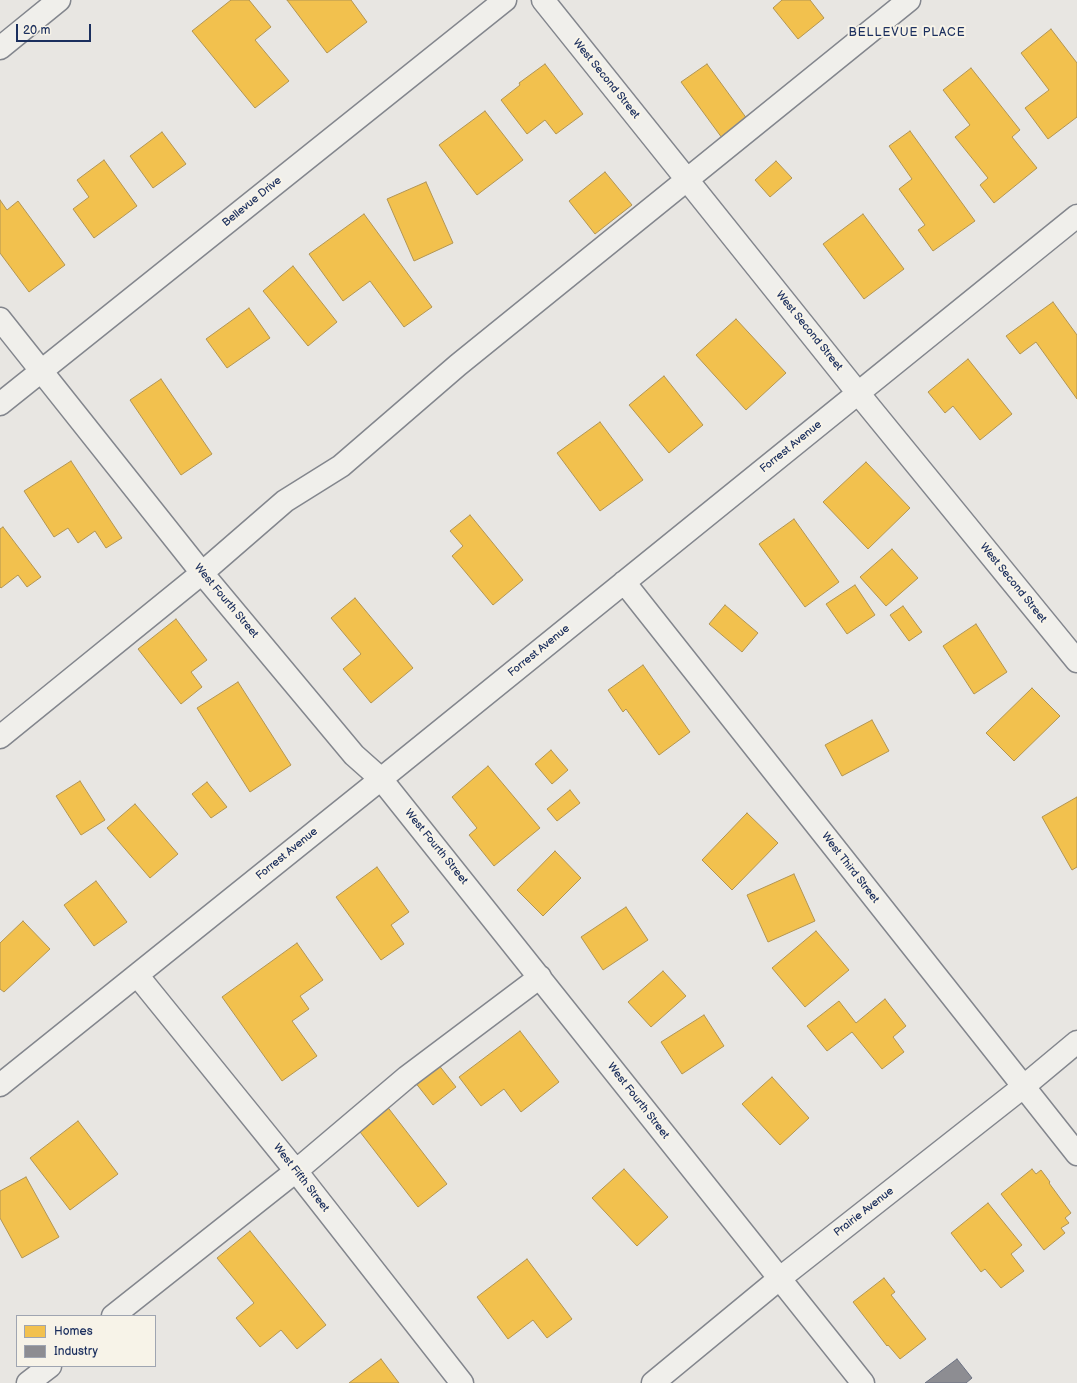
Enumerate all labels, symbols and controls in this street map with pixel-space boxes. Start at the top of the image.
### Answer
scale bar [18,16,93,42]
text: 20 m [23,23,50,38]
district label: BELLEVUE PLACE [848,26,966,40]
street label: West Second Street [570,37,642,121]
street label: Bellevue Drive [220,174,284,230]
street label: West Second Street [773,289,845,373]
street label: Forrest Avenue [758,418,824,476]
street label: West Second Street [977,541,1049,625]
street label: West Fourth Street [191,561,261,641]
street label: Forrest Avenue [506,622,572,680]
street label: West Fourth Street [402,807,470,887]
street label: Forrest Avenue [254,825,320,883]
street label: West Third Street [818,830,882,906]
street label: West Fourth Street [604,1060,672,1142]
street label: West Fifth Street [270,1141,332,1215]
street label: Prairie Avenue [831,1185,897,1239]
legend [16,1315,156,1367]
text: Homes [54,1324,93,1339]
text: Industry [54,1344,98,1359]

